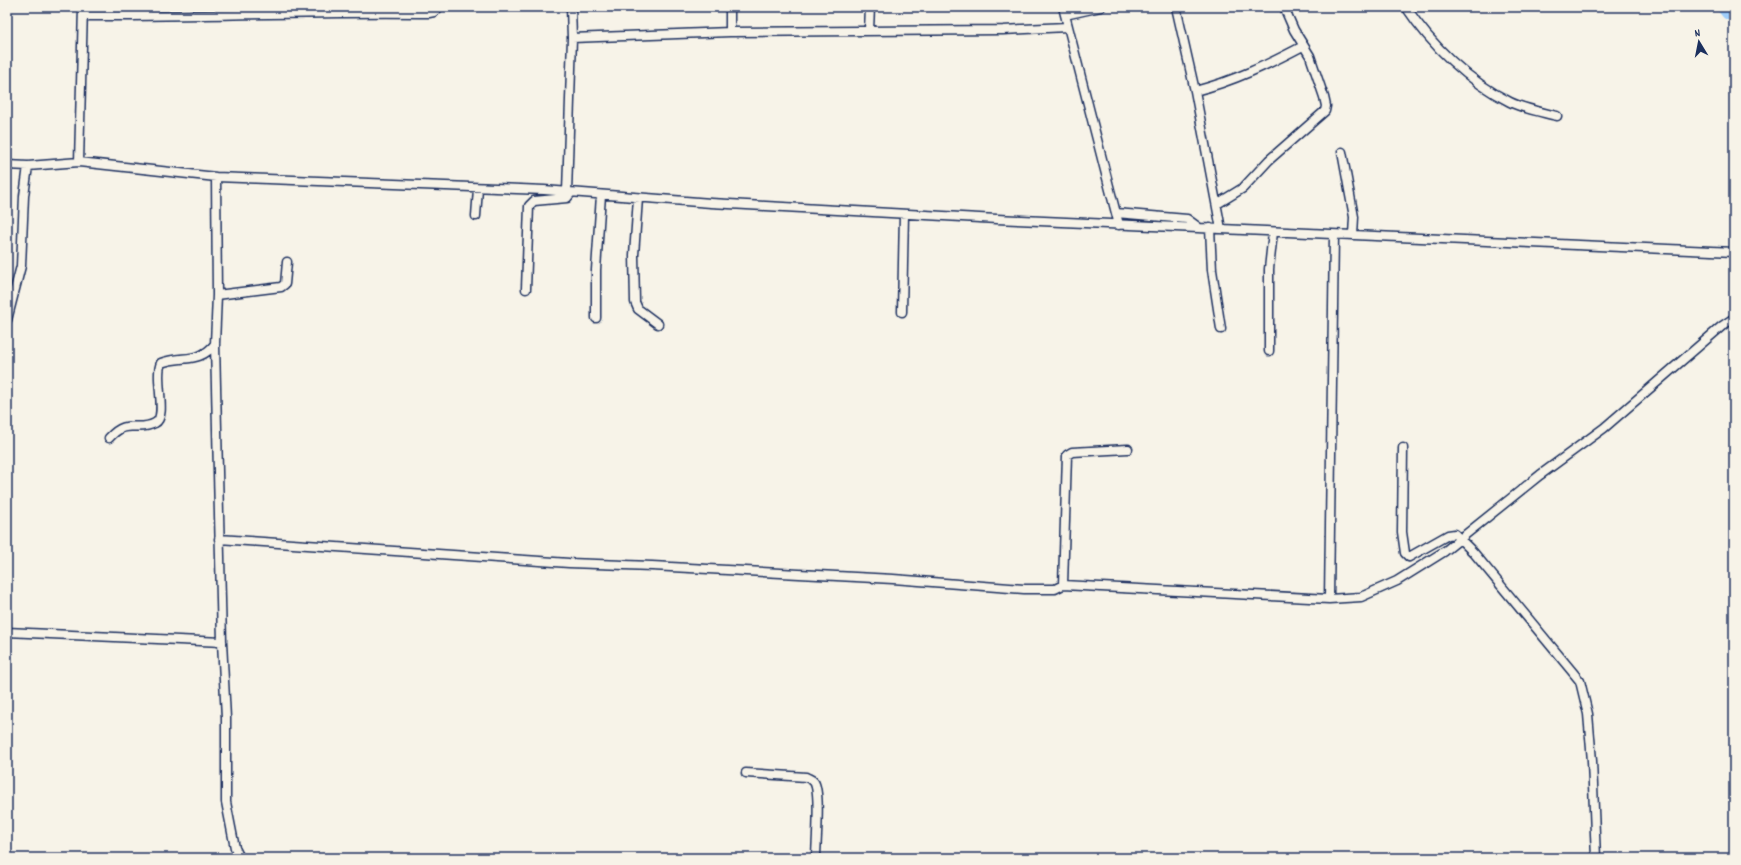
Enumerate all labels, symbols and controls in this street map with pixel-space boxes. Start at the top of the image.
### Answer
north arrow [1679,22,1719,62]
text: N [1694,26,1702,42]

